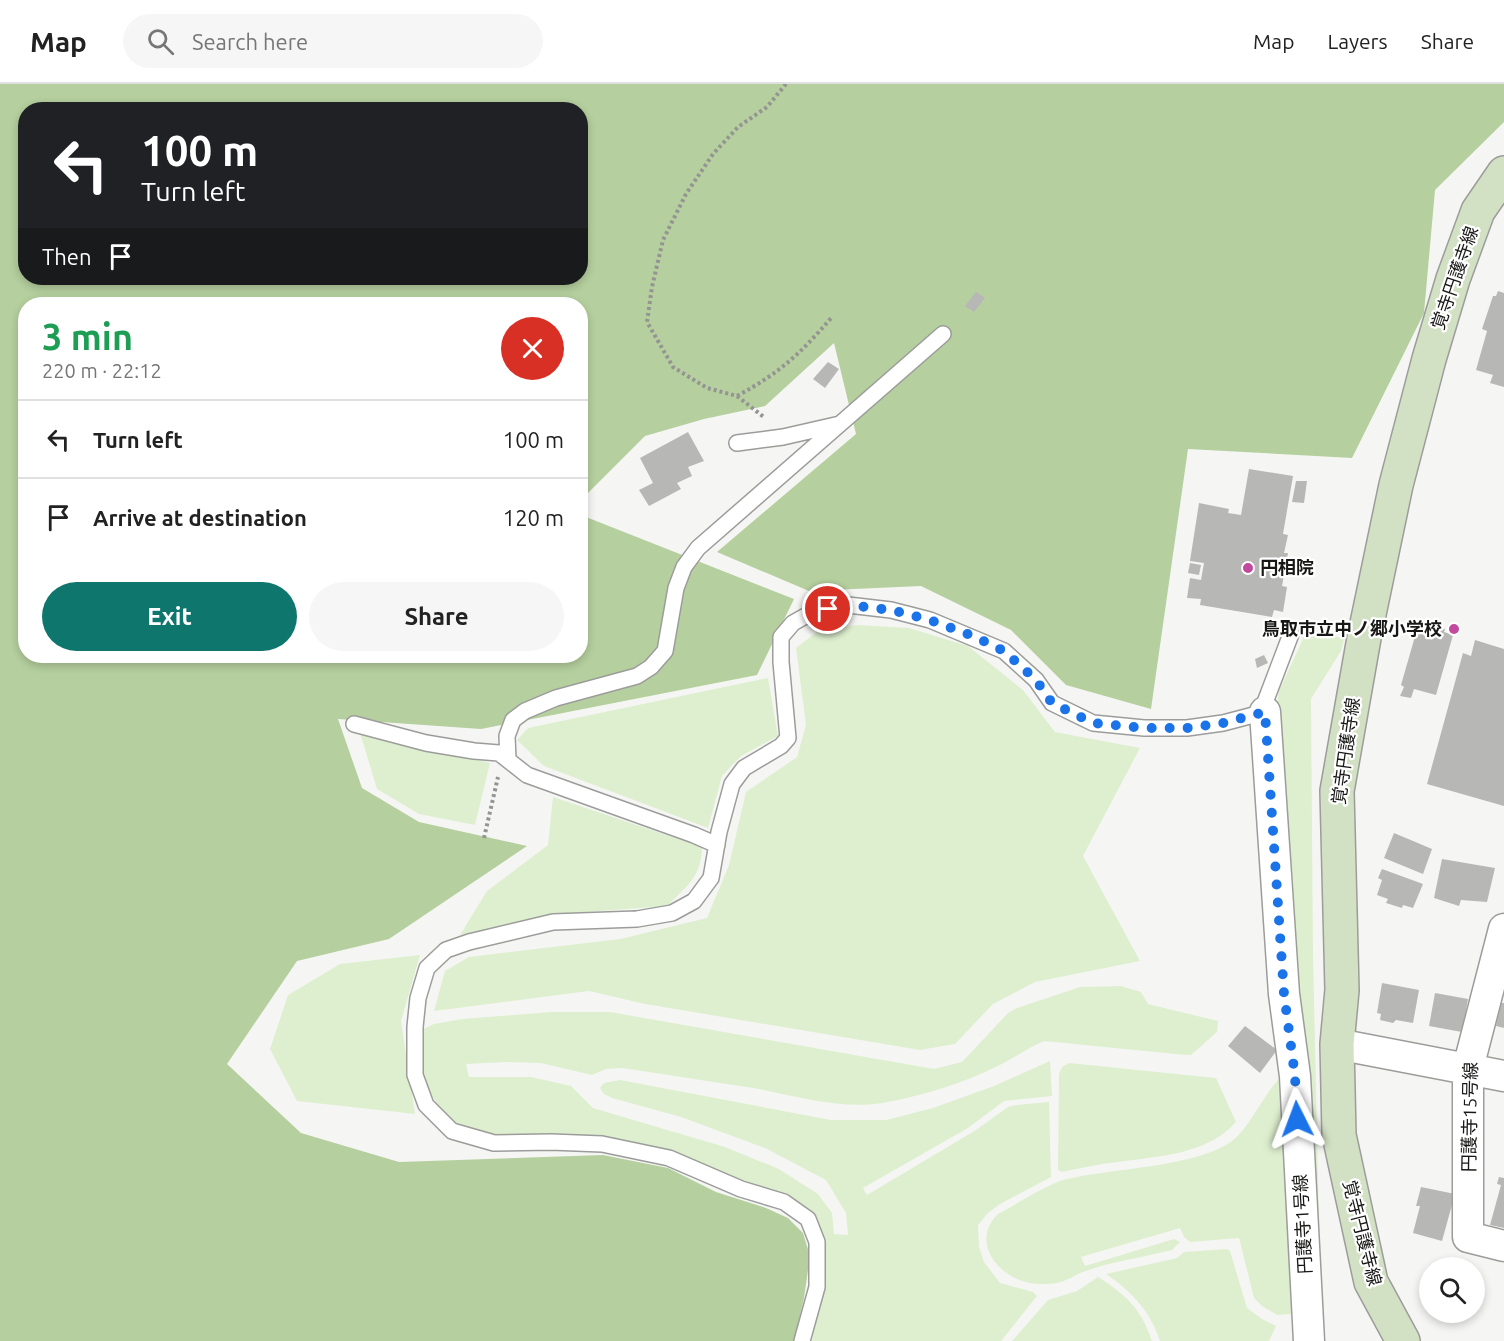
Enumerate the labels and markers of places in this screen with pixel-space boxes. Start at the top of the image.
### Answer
place label: 円相院 [1260,557,1314,577]
marker: 円相院 [1241,561,1255,575]
pin [802,583,853,634]
place label: 鳥取市立中ノ郷小学校 [1262,618,1442,638]
marker: 鳥取市立中ノ郷小学校 [1447,622,1461,636]

